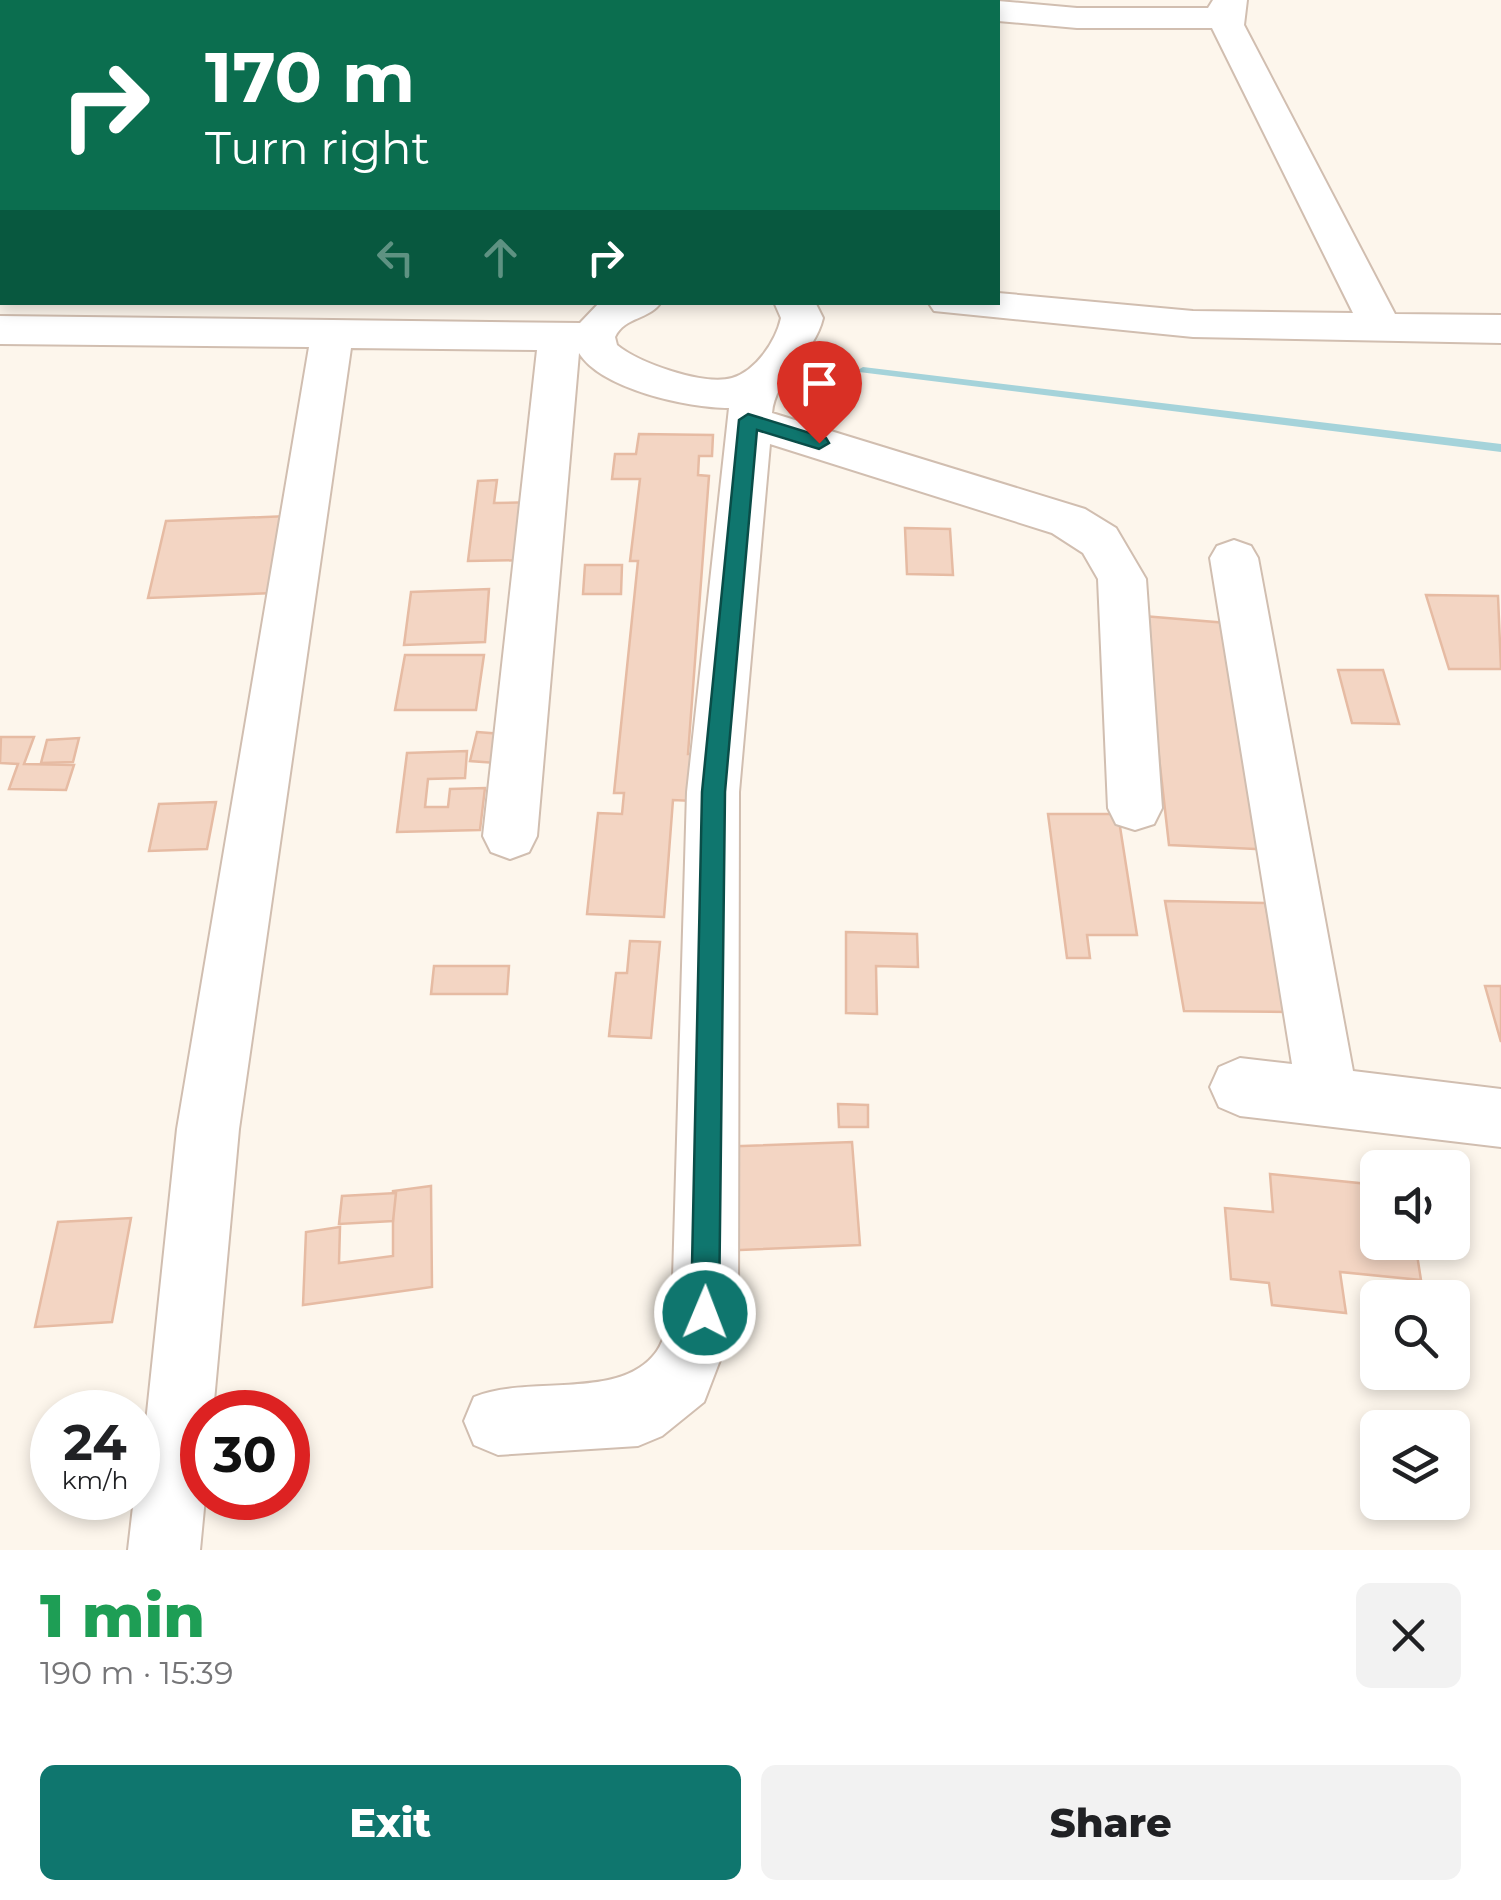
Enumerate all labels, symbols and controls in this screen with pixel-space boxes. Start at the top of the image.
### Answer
text: 170 m [205,34,415,120]
icon: right [40,40,170,170]
text: Turn right [205,120,430,175]
icon: left [368,230,423,285]
icon: ahead [473,230,528,285]
icon: right [578,230,633,285]
pin [777,341,862,444]
icon: arrive [792,356,847,411]
map controls [1360,1150,1470,1520]
button: sound [1360,1150,1470,1260]
position arrow [653,1261,757,1365]
button: search [1360,1280,1470,1390]
speed limit sign: 30 [180,1390,310,1520]
button: layers [1360,1410,1470,1520]
text: 24 [63,1412,127,1473]
text: km/h [62,1465,128,1495]
text: 1 min [40,1579,205,1652]
button: close [1356,1583,1461,1688]
text: 190 m · 15:39 [40,1653,233,1692]
button: Exit [40,1765,741,1880]
button: Share [761,1765,1461,1880]

